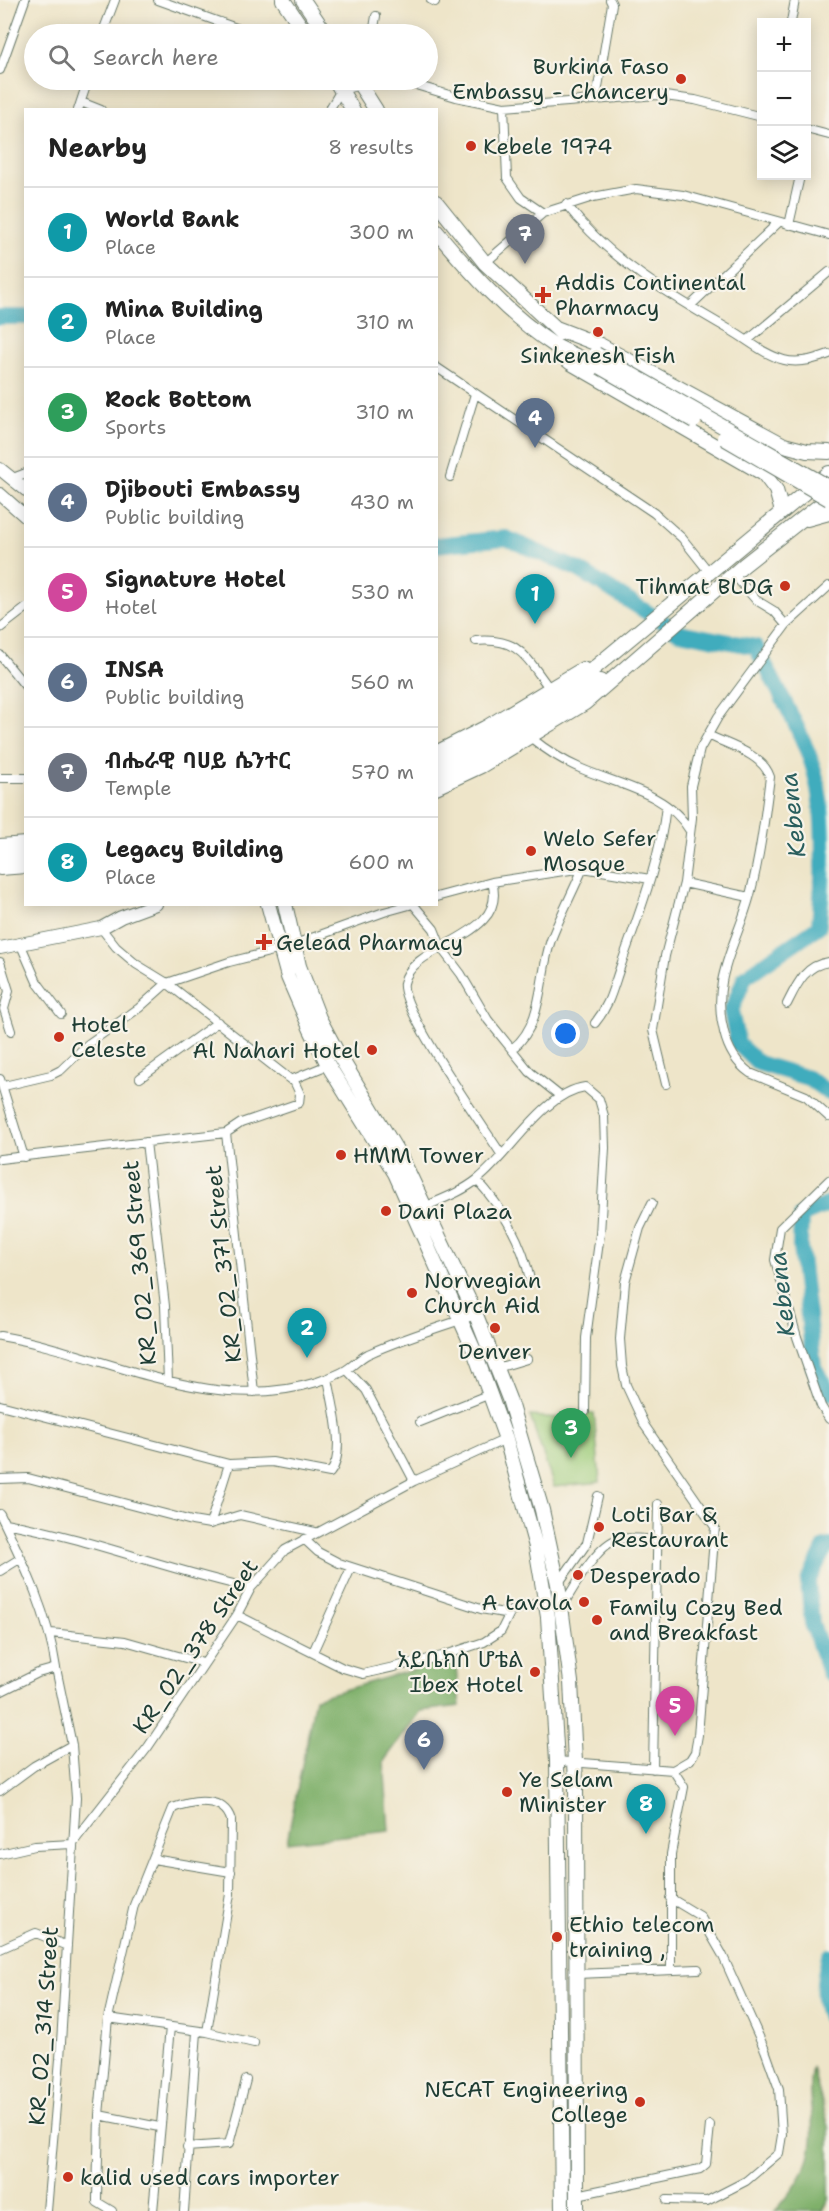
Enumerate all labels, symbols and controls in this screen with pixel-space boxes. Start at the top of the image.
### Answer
map controls [757,18,811,180]
button: + [757,18,811,72]
search box [24,24,438,90]
icon: search [45,41,78,74]
text: Search here [93,43,219,72]
place label: Burkina Faso Embassy - Chancery [452,52,669,106]
marker: Burkina Faso Embassy - Chancery [674,72,688,86]
button: − [757,72,811,126]
button: layers [757,126,811,180]
text: Nearby [48,130,147,165]
place label: Kebele 1974 [483,132,613,161]
text: 8 results [328,134,414,160]
marker: Kebele 1974 [464,139,478,153]
text: World Bank [105,205,240,234]
pin: 7 [506,214,544,264]
text: 1 [63,219,72,245]
text: 300 m [348,219,414,245]
text: Place [105,234,156,260]
place label: Addis Continental Pharmacy [555,268,746,322]
marker: Addis Continental Pharmacy [536,288,550,302]
text: Mina Building [105,295,263,324]
text: 2 [61,309,75,335]
text: 310 m [355,309,414,335]
text: Place [105,324,156,350]
marker: Sinkenesh Fish [591,325,605,339]
place label: Sinkenesh Fish [520,341,676,370]
text: Rock Bottom [105,385,251,414]
pin: 4 [516,398,554,448]
text: 3 [61,399,75,425]
text: 310 m [355,399,414,425]
text: Sports [105,414,166,440]
text: Djibouti Embassy [105,475,300,504]
text: 4 [61,489,75,515]
text: 430 m [350,489,414,515]
text: Public building [105,504,244,530]
text: Signature Hotel [105,565,286,594]
place label: Tihmat BLDG [635,572,773,601]
pin: 1 [516,574,554,624]
text: 5 [61,579,74,605]
text: 530 m [351,579,414,605]
marker: Tihmat BLDG [778,579,792,593]
text: Hotel [105,594,157,620]
text: INSA [105,655,164,684]
text: 6 [61,669,75,695]
text: 560 m [351,669,414,695]
text: Public building [105,684,244,710]
text: ብሔራዊ ባሀይ ሴንተር [105,746,290,775]
text: 7 [61,759,75,785]
text: 570 m [351,759,414,785]
water label: Kebena [773,771,813,859]
text: Temple [105,775,172,801]
place label: Welo Sefer Mosque [543,824,656,878]
text: Legacy Building [105,835,283,864]
marker: Welo Sefer Mosque [524,844,538,858]
text: 8 [61,849,75,875]
text: 600 m [349,849,414,875]
text: Place [105,864,156,890]
place label: Gelead Pharmacy [276,928,463,957]
marker: Gelead Pharmacy [257,935,271,949]
place label: Hotel Celeste [71,1010,147,1064]
your location [551,1019,580,1048]
marker: Hotel Celeste [52,1030,66,1044]
place label: Al Nahari Hotel [193,1036,360,1065]
marker: Al Nahari Hotel [365,1043,379,1057]
place label: HMM Tower [353,1141,484,1170]
marker: HMM Tower [334,1148,348,1162]
street label: KR_02_369 Street [116,1159,163,1367]
street label: KR_02_371 Street [199,1164,248,1364]
place label: Dani Plaza [398,1197,512,1226]
marker: Dani Plaza [379,1204,393,1218]
water label: Kebena [762,1250,802,1338]
place label: Norwegian Church Aid [424,1266,541,1320]
marker: Norwegian Church Aid [405,1286,419,1300]
pin: 2 [288,1308,326,1358]
marker: Denver [488,1321,502,1335]
place label: Denver [458,1337,532,1366]
pin: 3 [552,1408,590,1458]
place label: Loti Bar & Restaurant [611,1500,729,1554]
marker: Loti Bar & Restaurant [592,1520,606,1534]
street label: KR_02_378 Street [126,1553,265,1739]
place label: Desperado [590,1561,701,1590]
marker: Desperado [571,1568,585,1582]
place label: A tavola [482,1588,572,1617]
place label: Family Cozy Bed and Breakfast [609,1593,783,1647]
marker: A tavola [577,1595,591,1609]
marker: Family Cozy Bed and Breakfast [590,1613,604,1627]
place label: አይቤክስ ሆቴል Ibex Hotel [397,1645,523,1699]
marker: አይቤክስ ሆቴል Ibex Hotel [528,1665,542,1679]
pin: 5 [656,1686,694,1736]
pin: 6 [404,1720,444,1770]
place label: Ye Selam Minister [519,1765,613,1819]
pin: 8 [626,1784,666,1834]
marker: Ye Selam Minister [500,1785,514,1799]
place label: Ethio telecom training , [569,1910,714,1964]
street label: KR_02_314 Street [22,1925,65,2127]
marker: Ethio telecom training , [550,1930,564,1944]
place label: NECAT Engineering College [424,2075,628,2129]
marker: NECAT Engineering College [633,2095,647,2109]
place label: kalid used cars importer [80,2163,340,2192]
marker: kalid used cars importer [61,2170,75,2184]

